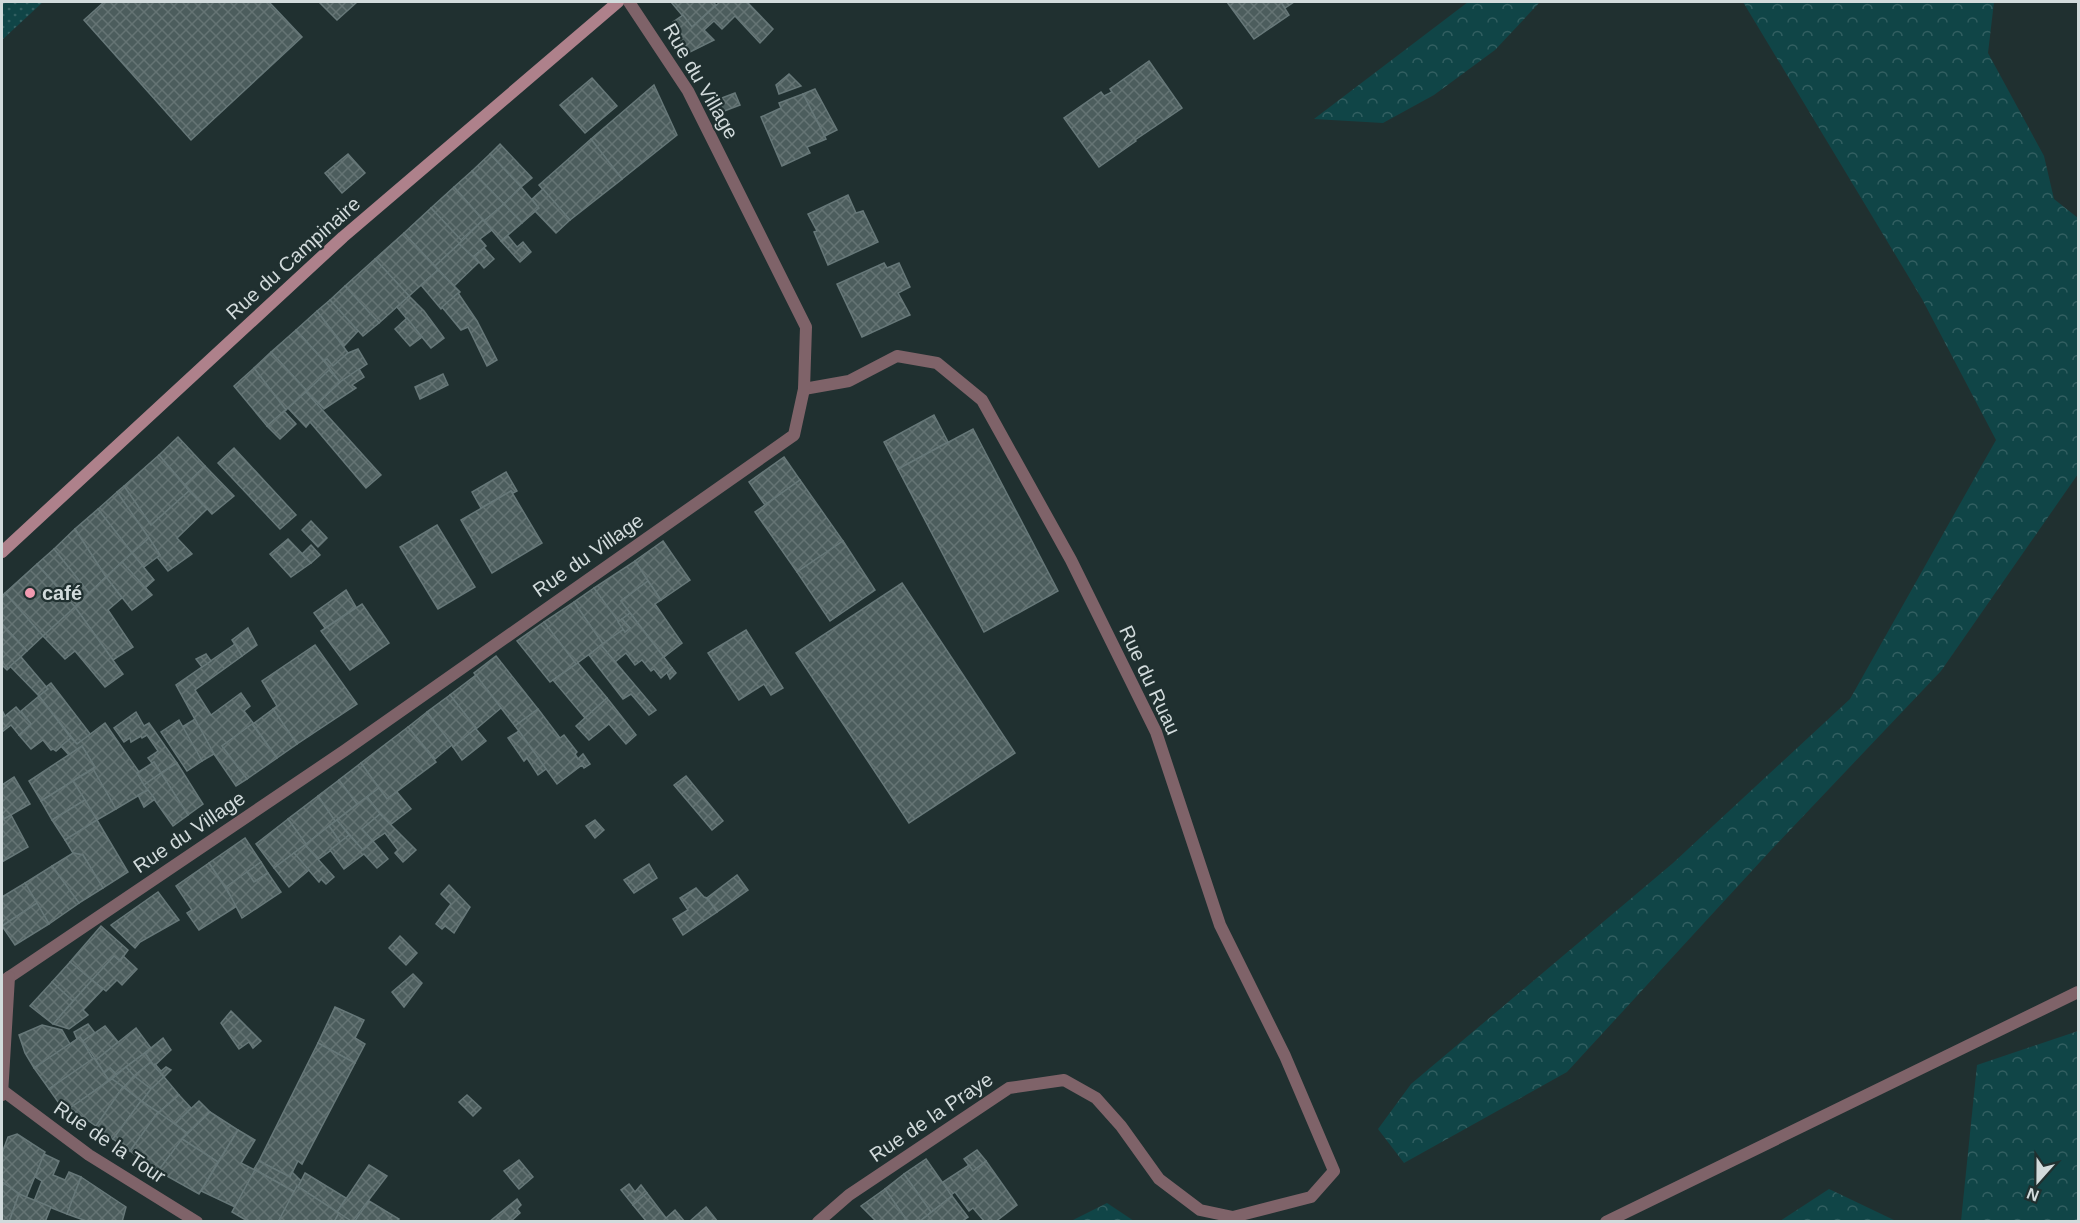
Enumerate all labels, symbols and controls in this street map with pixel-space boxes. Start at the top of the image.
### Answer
street label: Rue du Village [659,19,743,143]
street label: Rue du Campinaire [222,192,364,324]
street label: Rue du Village [529,509,647,601]
place label: café [42,582,82,604]
marker: café [23,586,37,600]
street label: Rue du Ruau [1115,622,1185,738]
street label: Rue du Village [129,787,249,877]
street label: Rue de la Praye [865,1068,997,1166]
street label: Rue de la Tour [50,1097,170,1188]
north arrow [2008,1151,2068,1211]
text: N [2024,1185,2041,1205]

